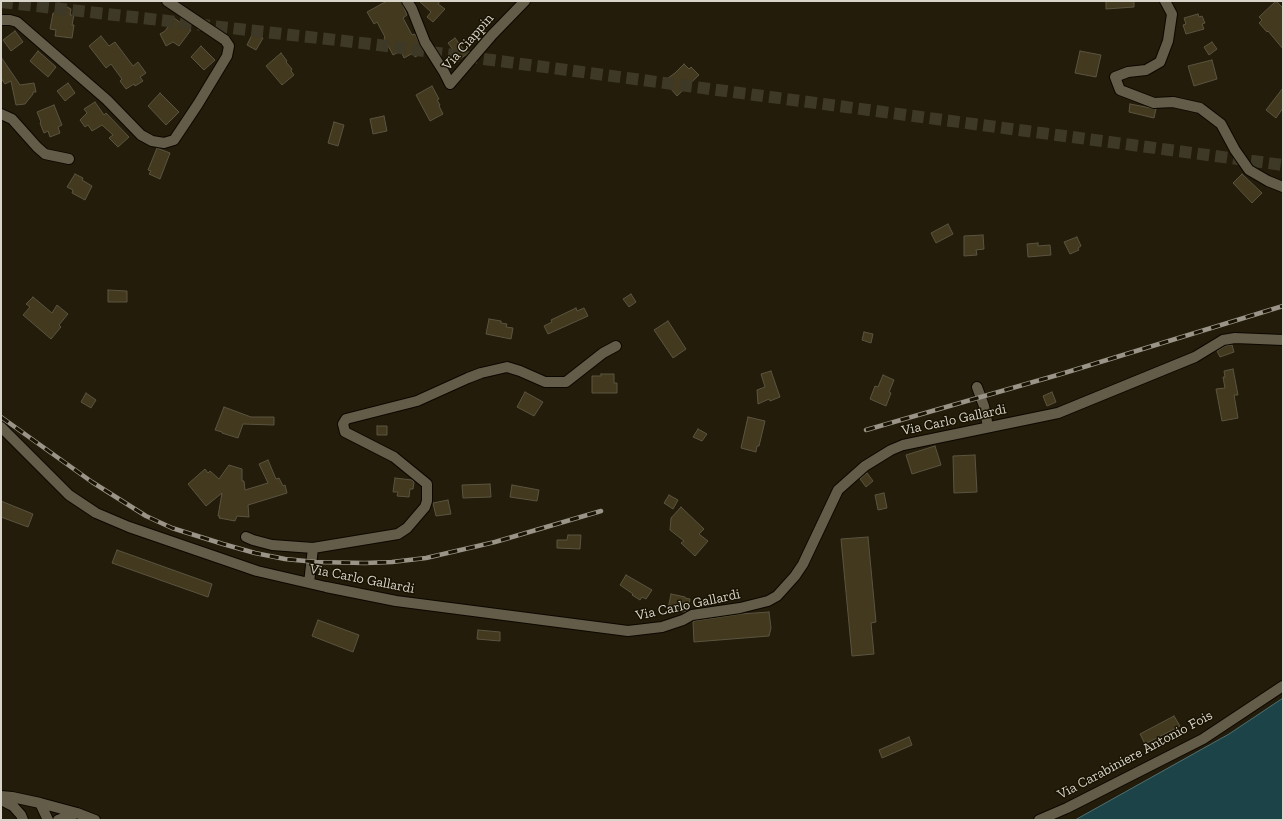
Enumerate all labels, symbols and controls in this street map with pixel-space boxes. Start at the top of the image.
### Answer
street label: Via Ciappin [439,10,497,74]
street label: Via Carlo Gallardi [900,401,1008,439]
street label: Via Carlo Gallardi [308,561,416,597]
street label: Via Carlo Gallardi [634,586,742,624]
street label: Via Carabiniere Antonio Fois [1055,707,1215,803]

